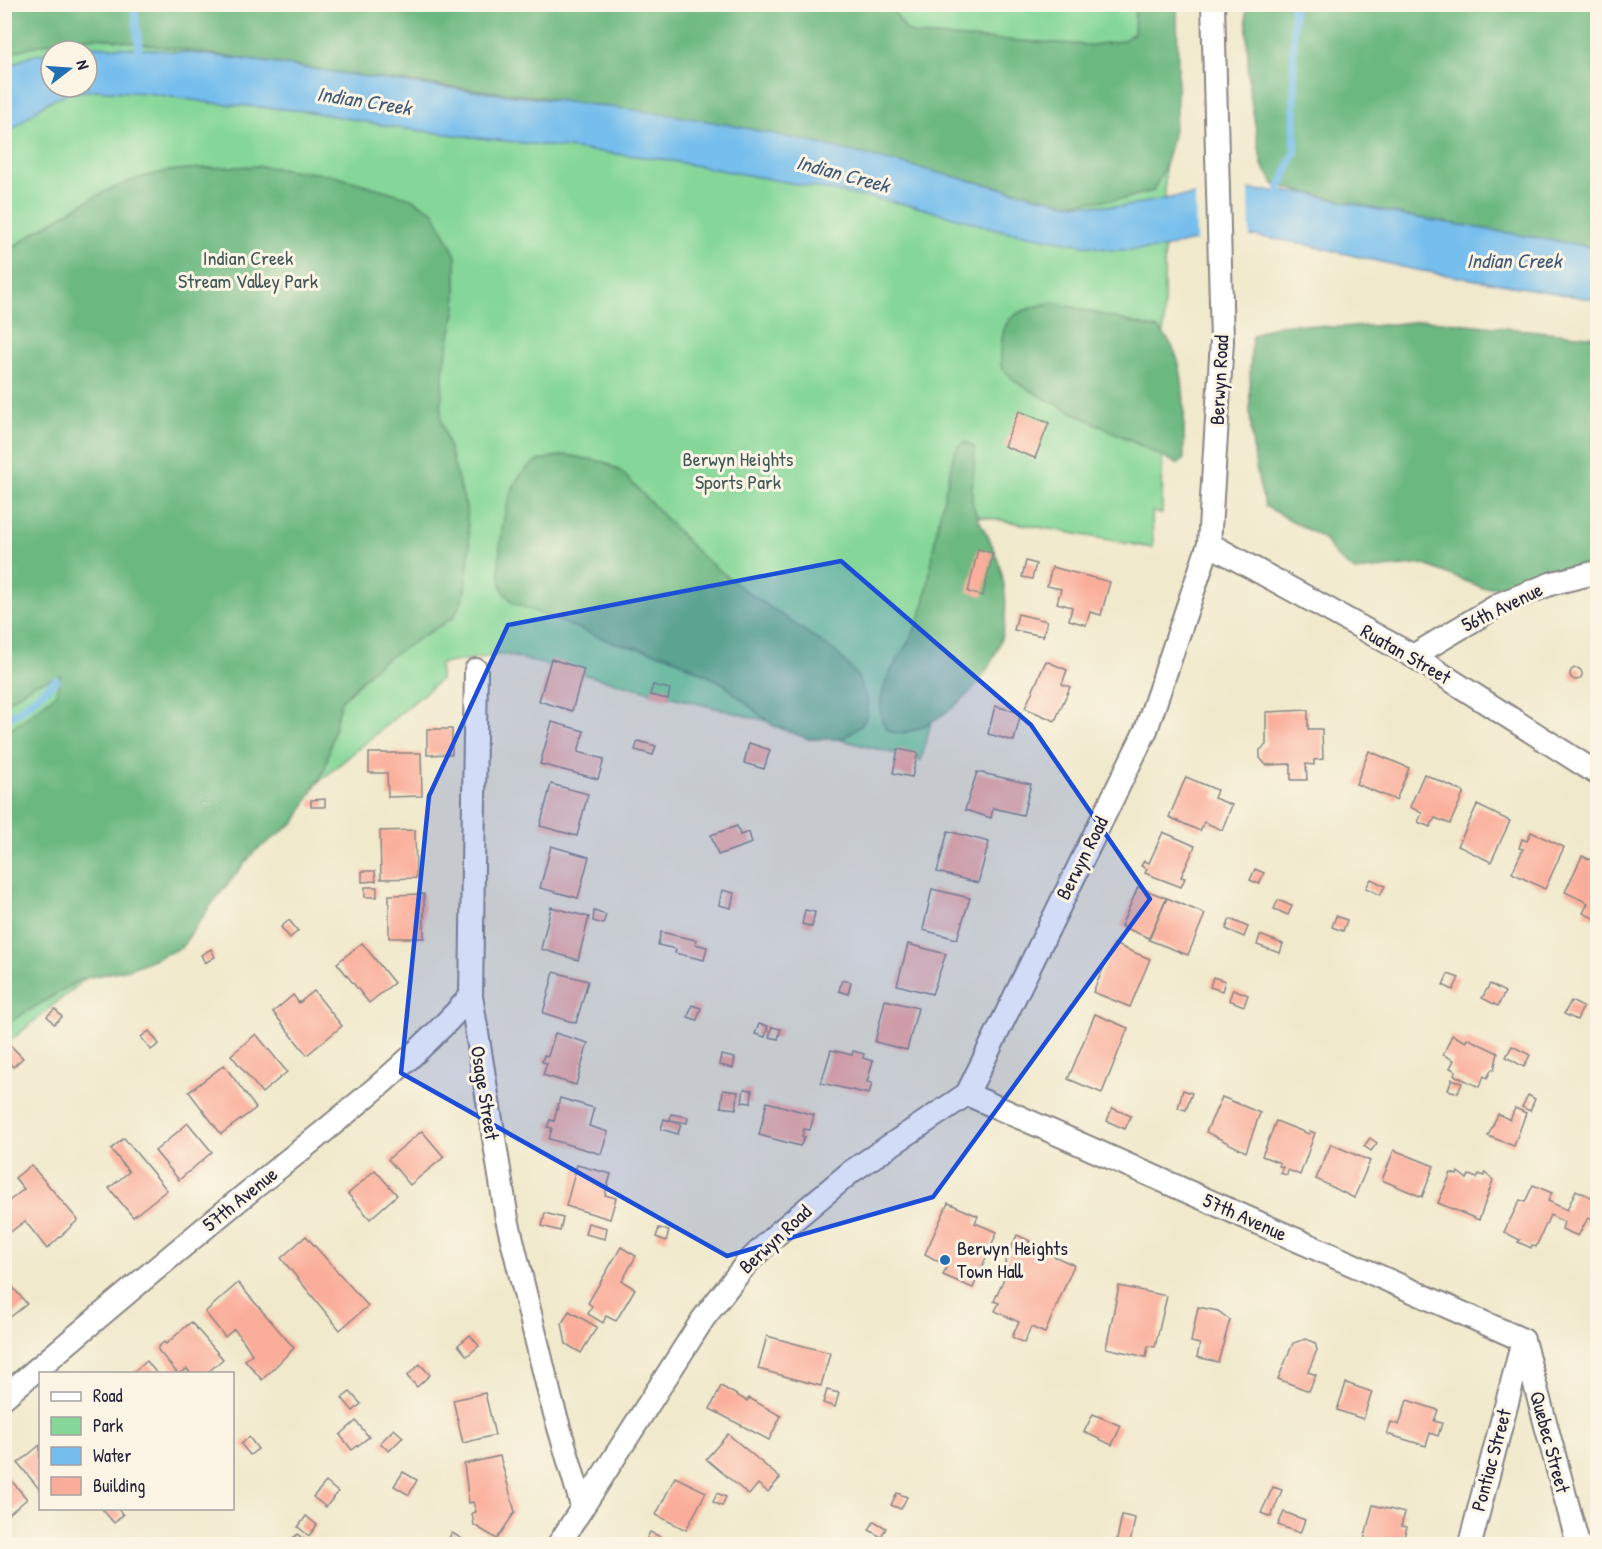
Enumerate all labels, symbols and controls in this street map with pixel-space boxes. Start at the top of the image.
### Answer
north arrow [39,39,99,99]
text: N [72,57,95,72]
water label: Indian Creek [315,79,415,123]
water label: Indian Creek [794,147,895,200]
park label: Indian Creek Stream Valley Park [178,244,318,294]
water label: Indian Creek [1467,246,1564,275]
street label: Berwyn Road [1203,334,1234,426]
park label: Berwyn Heights Sports Park [683,445,794,495]
street label: 56th Avenue [1457,575,1547,638]
street label: Ruatan Street [1356,617,1457,691]
street label: Berwyn Road [1049,811,1114,904]
street label: Osage Street [465,1044,506,1143]
street label: 57th Avenue [197,1160,283,1237]
street label: 57th Avenue [1199,1186,1291,1247]
street label: Berwyn Road [733,1198,817,1279]
place label: Berwyn Heights Town Hall [957,1234,1068,1284]
marker: Berwyn Heights Town Hall [938,1253,952,1267]
legend [39,1372,234,1510]
text: Road [93,1383,123,1408]
street label: Quebec Street [1524,1388,1577,1497]
street label: Pontiac Street [1464,1405,1517,1514]
text: Park [93,1413,124,1438]
text: Water [93,1443,131,1468]
text: Building [93,1473,145,1498]

